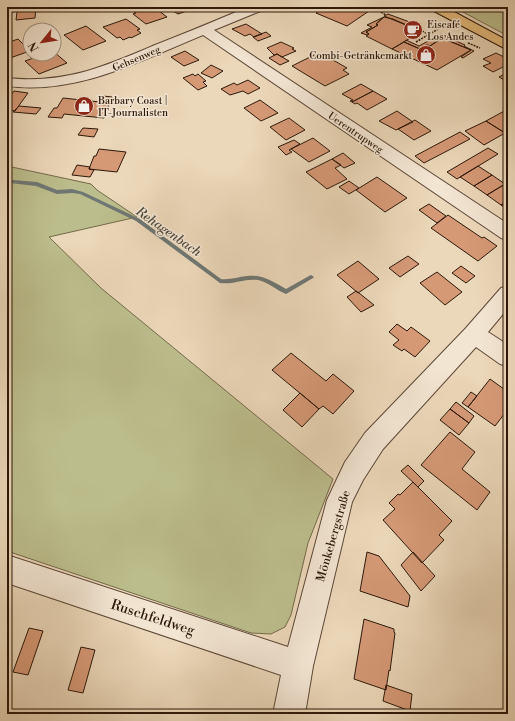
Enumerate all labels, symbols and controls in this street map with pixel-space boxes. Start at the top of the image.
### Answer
cafe icon: Eiscafé Los Andes [402,19,424,41]
place label: Eiscafé Los Andes [427,19,474,43]
north arrow [22,22,62,62]
text: N [26,39,42,54]
street label: Gehsenweg [111,43,163,74]
shop icon: Combi-Getränkemarkt [415,44,437,66]
place label: Combi-Getränkemarkt [309,50,412,62]
shop icon: Barbary Coast | IT-Journalisten [73,95,95,117]
place label: Barbary Coast | IT-Journalisten [97,95,168,119]
street label: Uerentrupweg [325,110,386,156]
water label: Rehagenbach [132,203,205,261]
street label: Mönkebergstraße [313,489,354,584]
street label: Ruschfeldweg [108,596,198,640]

